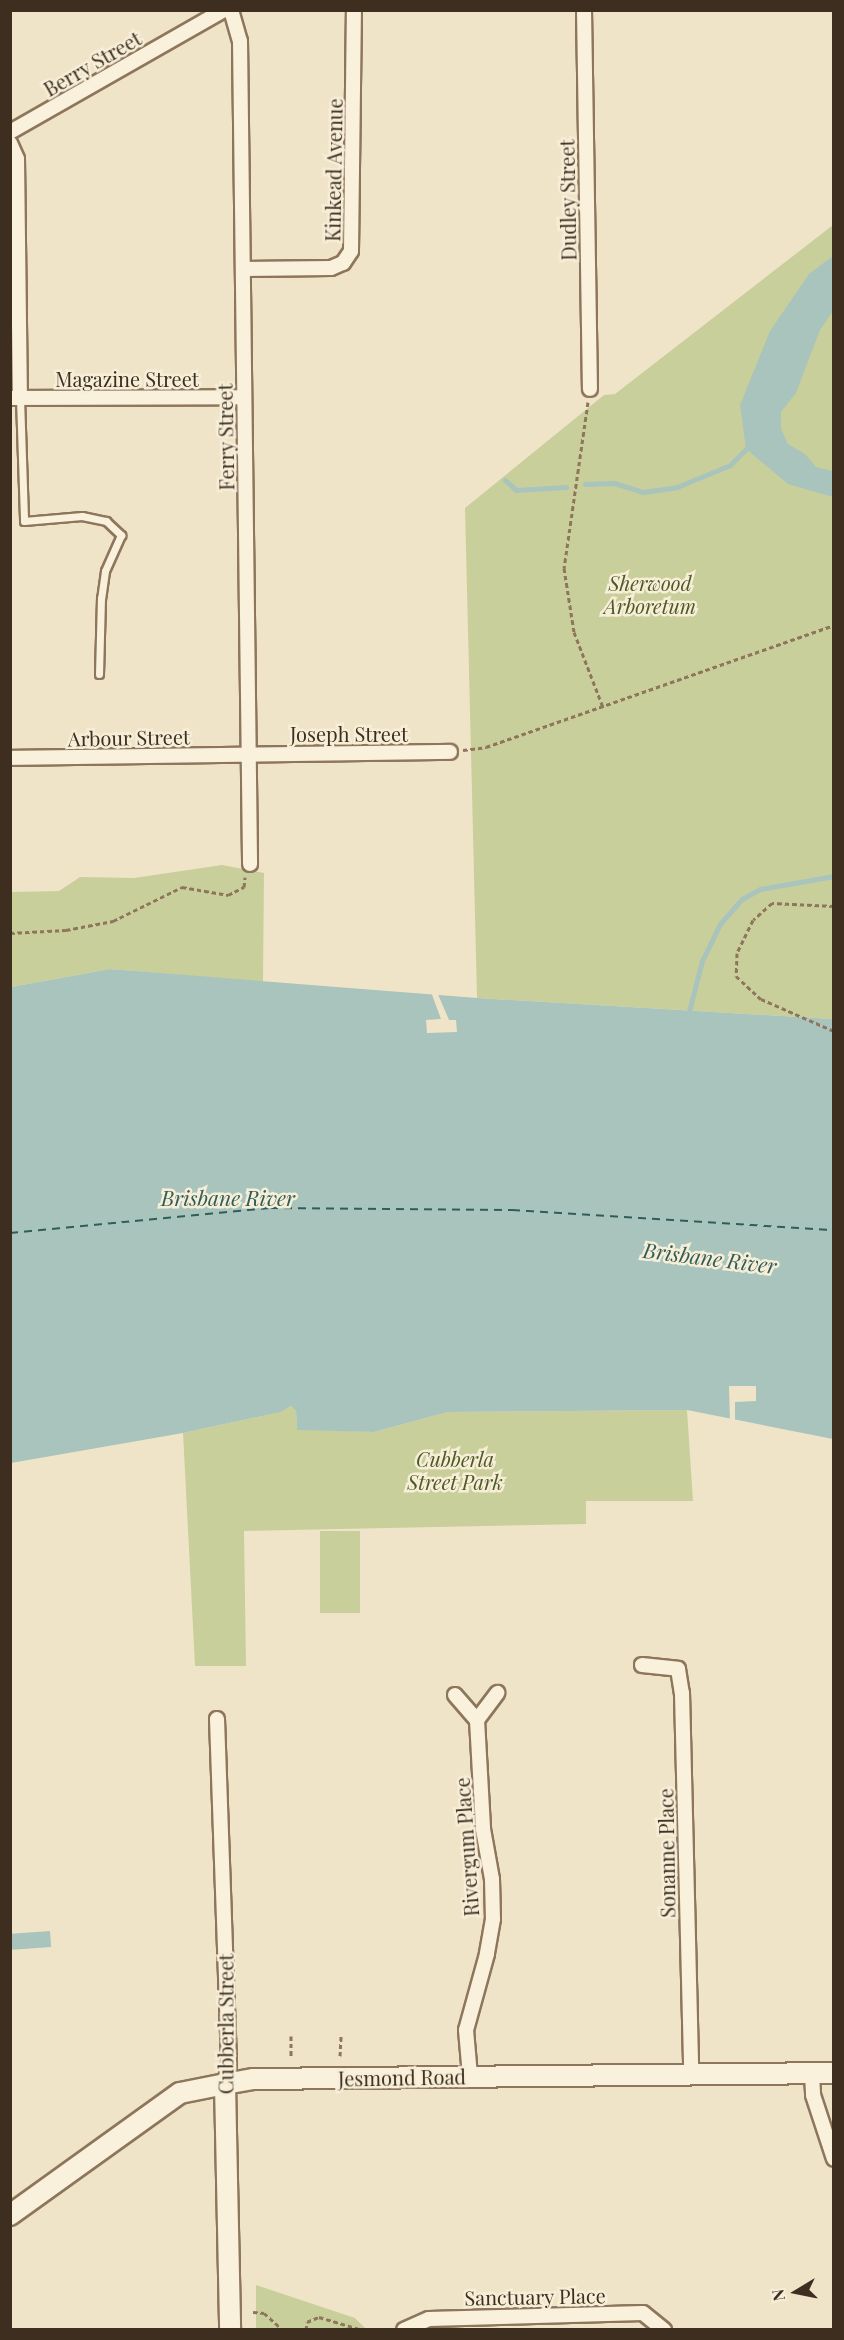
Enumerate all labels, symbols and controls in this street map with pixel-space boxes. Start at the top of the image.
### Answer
street label: Berry Street [39,25,145,101]
street label: Kinkead Avenue [320,98,346,242]
street label: Dudley Street [554,139,580,261]
street label: Magazine Street [55,366,199,390]
street label: Ferry Street [212,383,238,491]
park label: Sherwood Arboretum [604,571,696,618]
street label: Joseph Street [290,721,408,745]
street label: Arbour Street [68,724,190,750]
water label: Brisbane River [161,1184,295,1210]
water label: Brisbane River [642,1236,778,1278]
park label: Cubberla Street Park [407,1446,503,1493]
street label: Rivergum Place [449,1777,483,1917]
street label: Sonanne Place [653,1788,679,1918]
street label: Cubberla Street [213,1954,237,2094]
street label: Jesmond Road [338,2064,466,2090]
north arrow [766,2262,826,2322]
street label: Sanctuary Place [464,2283,606,2309]
text: N [766,2288,789,2303]

